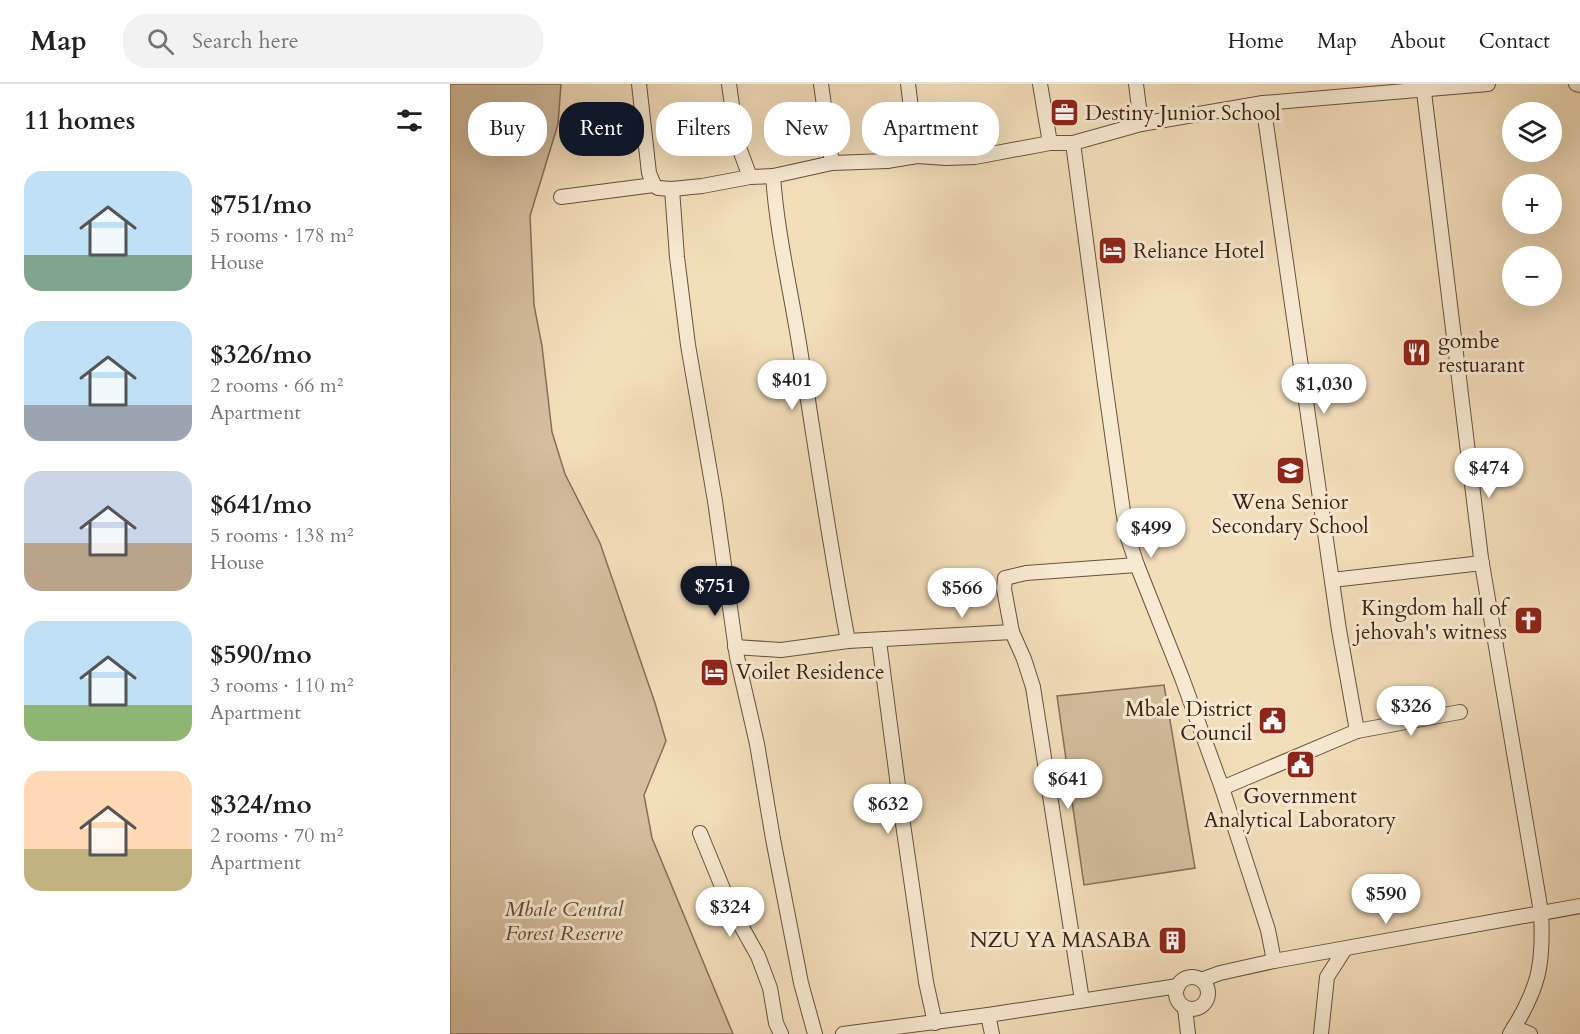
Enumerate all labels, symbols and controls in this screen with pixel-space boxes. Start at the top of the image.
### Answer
search box [123,14,543,68]
text: Map [30,22,87,60]
icon: search [144,25,177,58]
text: Search here [192,26,299,56]
text: Home [1228,27,1284,56]
text: Map [1317,27,1357,56]
text: About [1390,27,1446,56]
text: Contact [1479,27,1550,56]
office icon: Destiny Junior School [1048,97,1080,129]
place label: Destiny Junior School [1085,99,1281,128]
chip: Buy [468,102,547,156]
chip: Rent [559,102,644,156]
chip: Filters [656,102,752,156]
chip: New [764,102,850,156]
chip: Apartment [862,102,999,156]
map controls [1502,102,1562,306]
button: layers [1502,102,1562,162]
text: 11 homes [24,103,135,138]
icon: filters [393,104,426,137]
button: + [1502,174,1562,234]
text: $751/mo [210,187,312,222]
icon: home [72,195,144,267]
text: 5 rooms · 178 m² [210,222,354,249]
hotel icon: Reliance Hotel [1096,235,1128,267]
place label: Reliance Hotel [1133,237,1265,266]
button: − [1502,246,1562,306]
text: House [210,249,264,276]
place label: gombe restuarant [1438,327,1525,380]
text: $326/mo [210,337,312,372]
restaurant icon: gombe restuarant [1401,337,1433,369]
icon: home [72,345,144,417]
pin: $401 [756,360,828,411]
pin: $1,030 [1275,364,1373,415]
text: $401 [772,366,812,393]
text: $1,030 [1295,370,1353,397]
text: 2 rooms · 66 m² [210,372,343,399]
text: Apartment [210,399,301,426]
pin: $474 [1453,448,1525,499]
text: $474 [1469,454,1509,481]
school or university icon: Wena Senior Secondary School [1274,455,1306,487]
text: $641/mo [210,487,312,522]
place label: Wena Senior Secondary School [1211,488,1369,541]
icon: home [72,495,144,567]
pin: $499 [1115,508,1187,559]
text: $499 [1131,514,1171,541]
text: 5 rooms · 138 m² [210,522,354,549]
text: House [210,549,264,576]
pin: $751 [679,566,751,617]
pin: $566 [926,568,998,619]
text: $751 [695,572,735,599]
text: $566 [942,574,982,601]
place label: Kingdom hall of jehovah's witness [1352,594,1511,647]
church icon: Kingdom hall of jehovah's witness [1512,604,1544,636]
text: $590/mo [210,637,312,672]
icon: home [72,645,144,717]
hotel icon: Voilet Residence [699,656,731,688]
place label: Voilet Residence [736,658,885,687]
text: 3 rooms · 110 m² [210,672,354,699]
pin: $326 [1375,686,1447,737]
text: $326 [1391,692,1431,719]
place label: Mbale District Council [1125,695,1252,748]
text: Apartment [210,699,301,726]
public building icon: Mbale District Council [1257,705,1289,737]
public building icon: Government Analytical Laboratory [1284,749,1316,781]
pin: $641 [1032,759,1104,810]
text: $641 [1048,765,1088,792]
place label: Government Analytical Laboratory [1204,782,1396,835]
pin: $632 [852,784,924,835]
text: $324/mo [210,787,312,822]
text: $632 [868,790,908,817]
icon: home [72,795,144,867]
text: 2 rooms · 70 m² [210,822,343,849]
text: Apartment [210,849,301,876]
pin: $590 [1350,874,1422,925]
text: $590 [1366,880,1406,907]
pin: $324 [694,887,766,938]
text: $324 [710,893,750,920]
park label: Mbale Central Forest Reserve [505,895,625,948]
building icon: NZU YA MASABA [1156,924,1188,956]
place label: NZU YA MASABA [970,926,1151,955]

